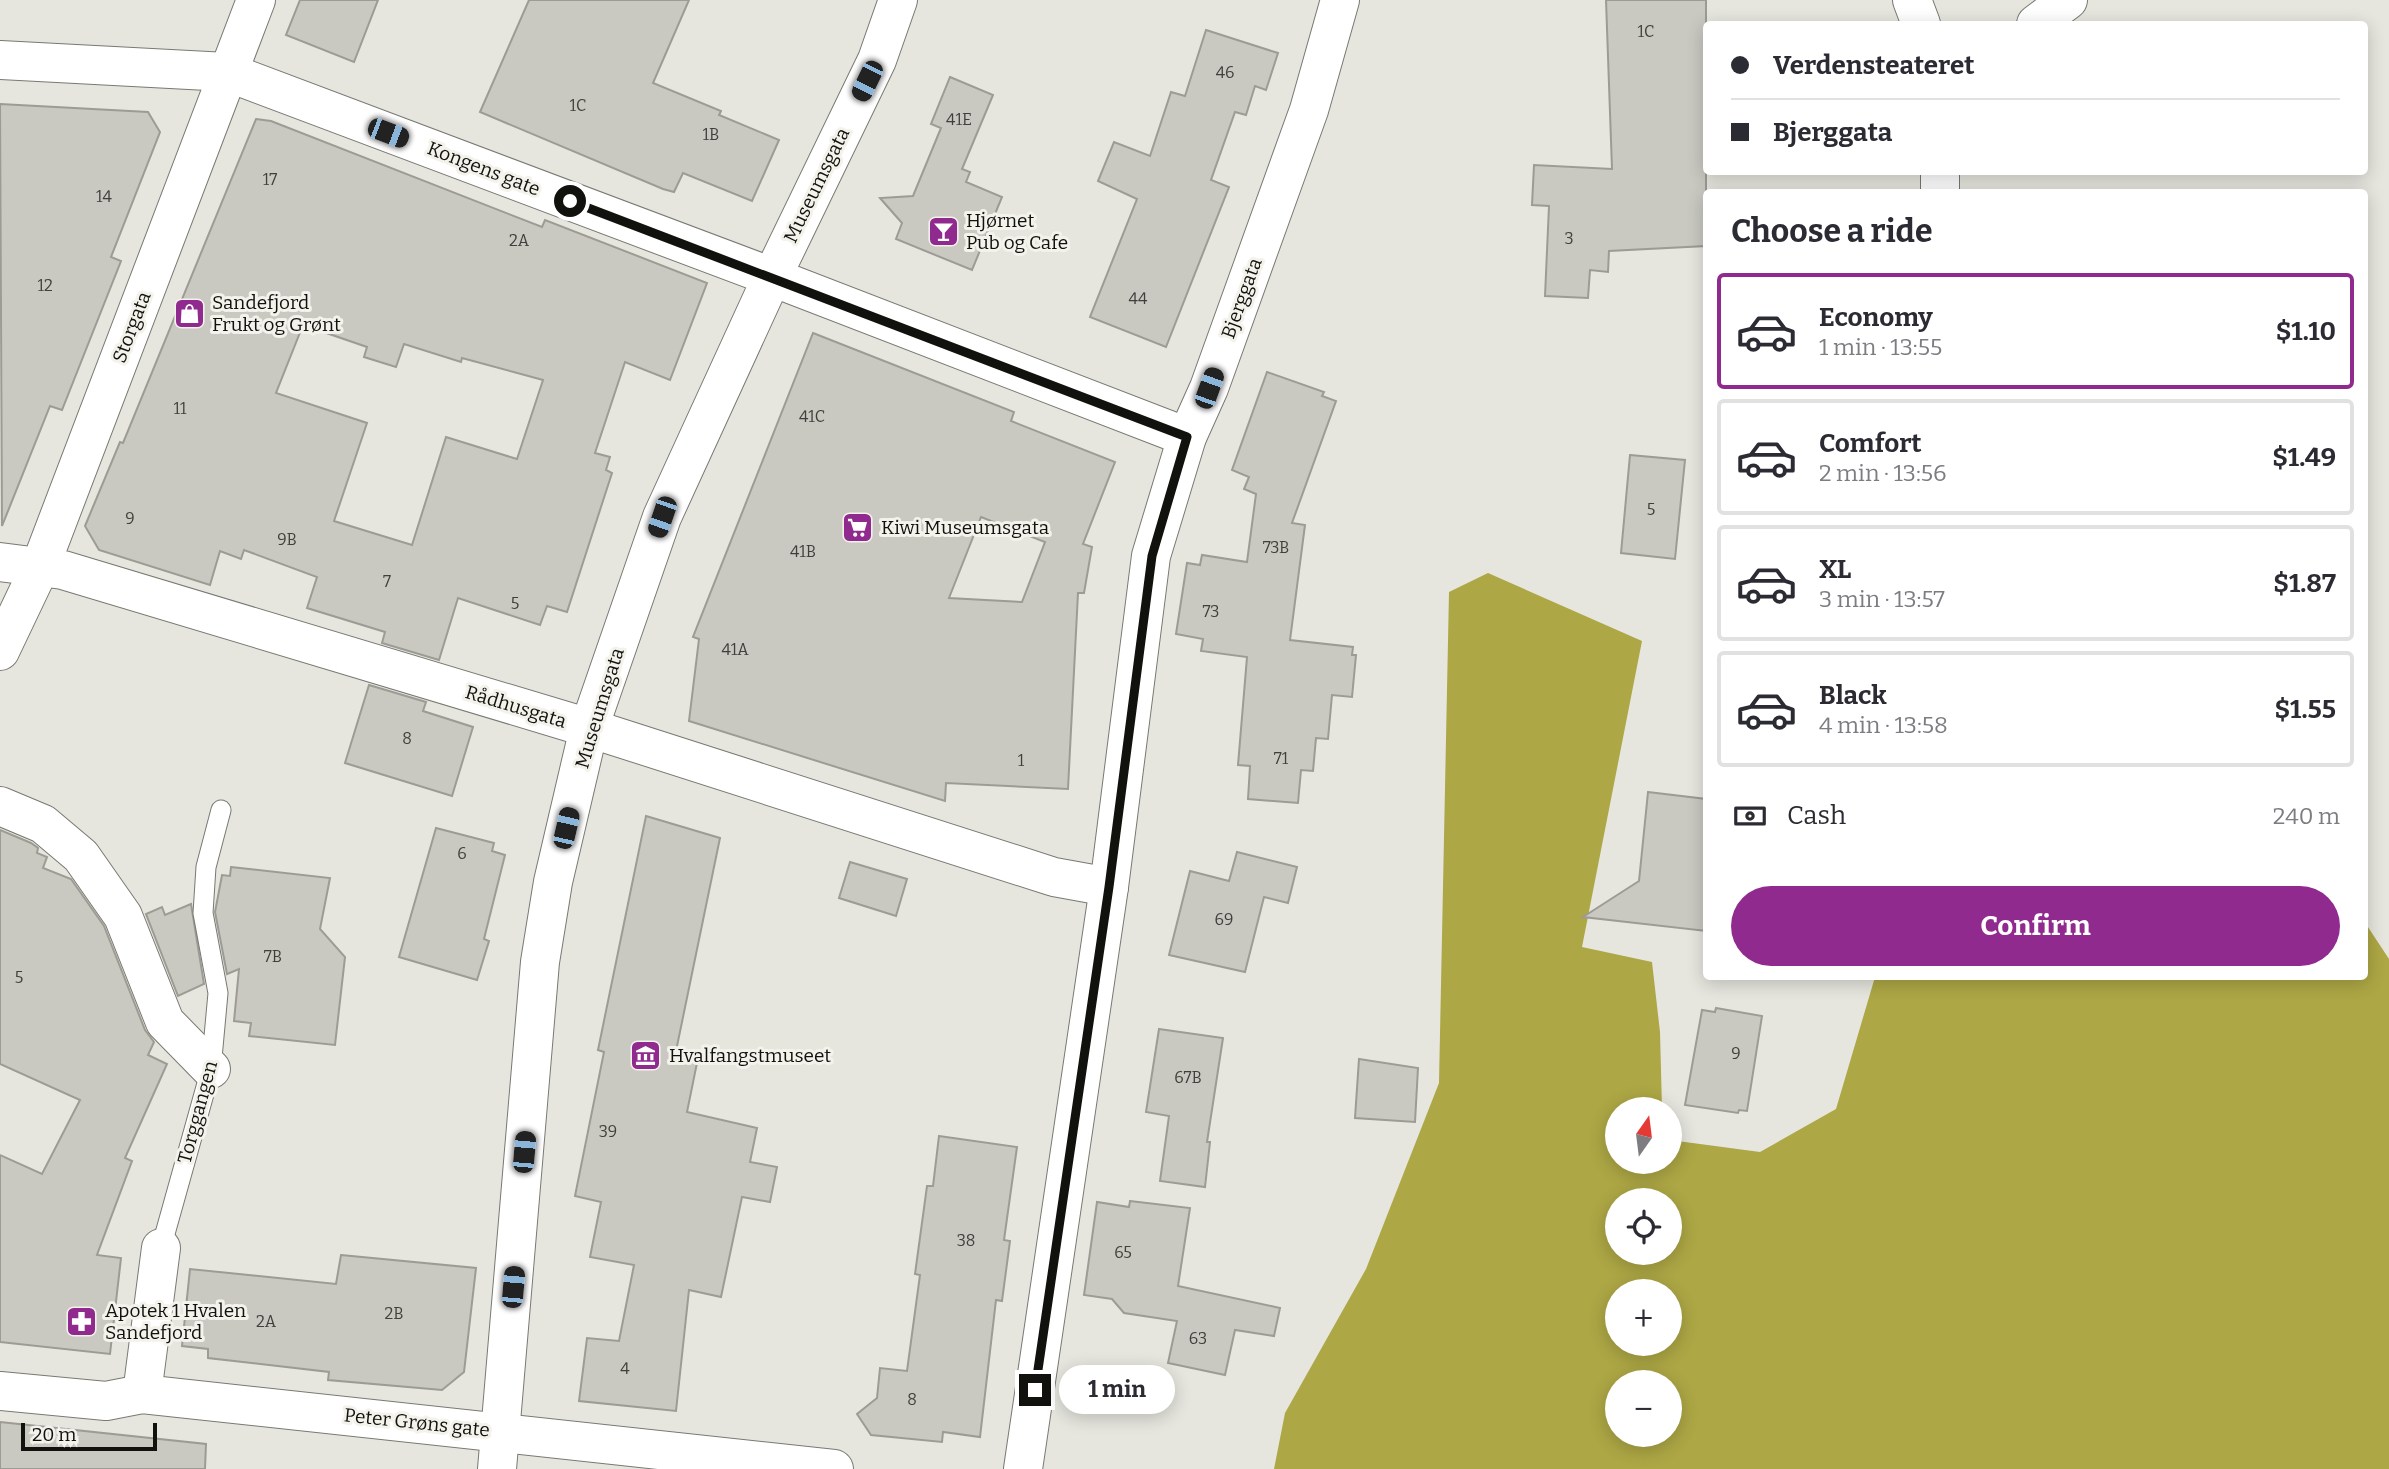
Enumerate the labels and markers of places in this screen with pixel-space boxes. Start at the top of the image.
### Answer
place label: Hjørnet Pub og Cafe [966,209,1068,254]
bar icon: Hjørnet Pub og Cafe [926,214,960,248]
place label: Sandefjord Frukt og Grønt [212,291,341,336]
shop icon: Sandefjord Frukt og Grønt [172,296,206,330]
supermarket icon: Kiwi Museumsgata [841,510,875,544]
place label: Kiwi Museumsgata [881,516,1050,539]
museum icon: Hvalfangstmuseet [629,1038,663,1072]
place label: Hvalfangstmuseet [669,1044,831,1067]
place label: Apotek 1 Hvalen Sandefjord [105,1299,246,1344]
pharmacy icon: Apotek 1 Hvalen Sandefjord [65,1304,99,1338]

